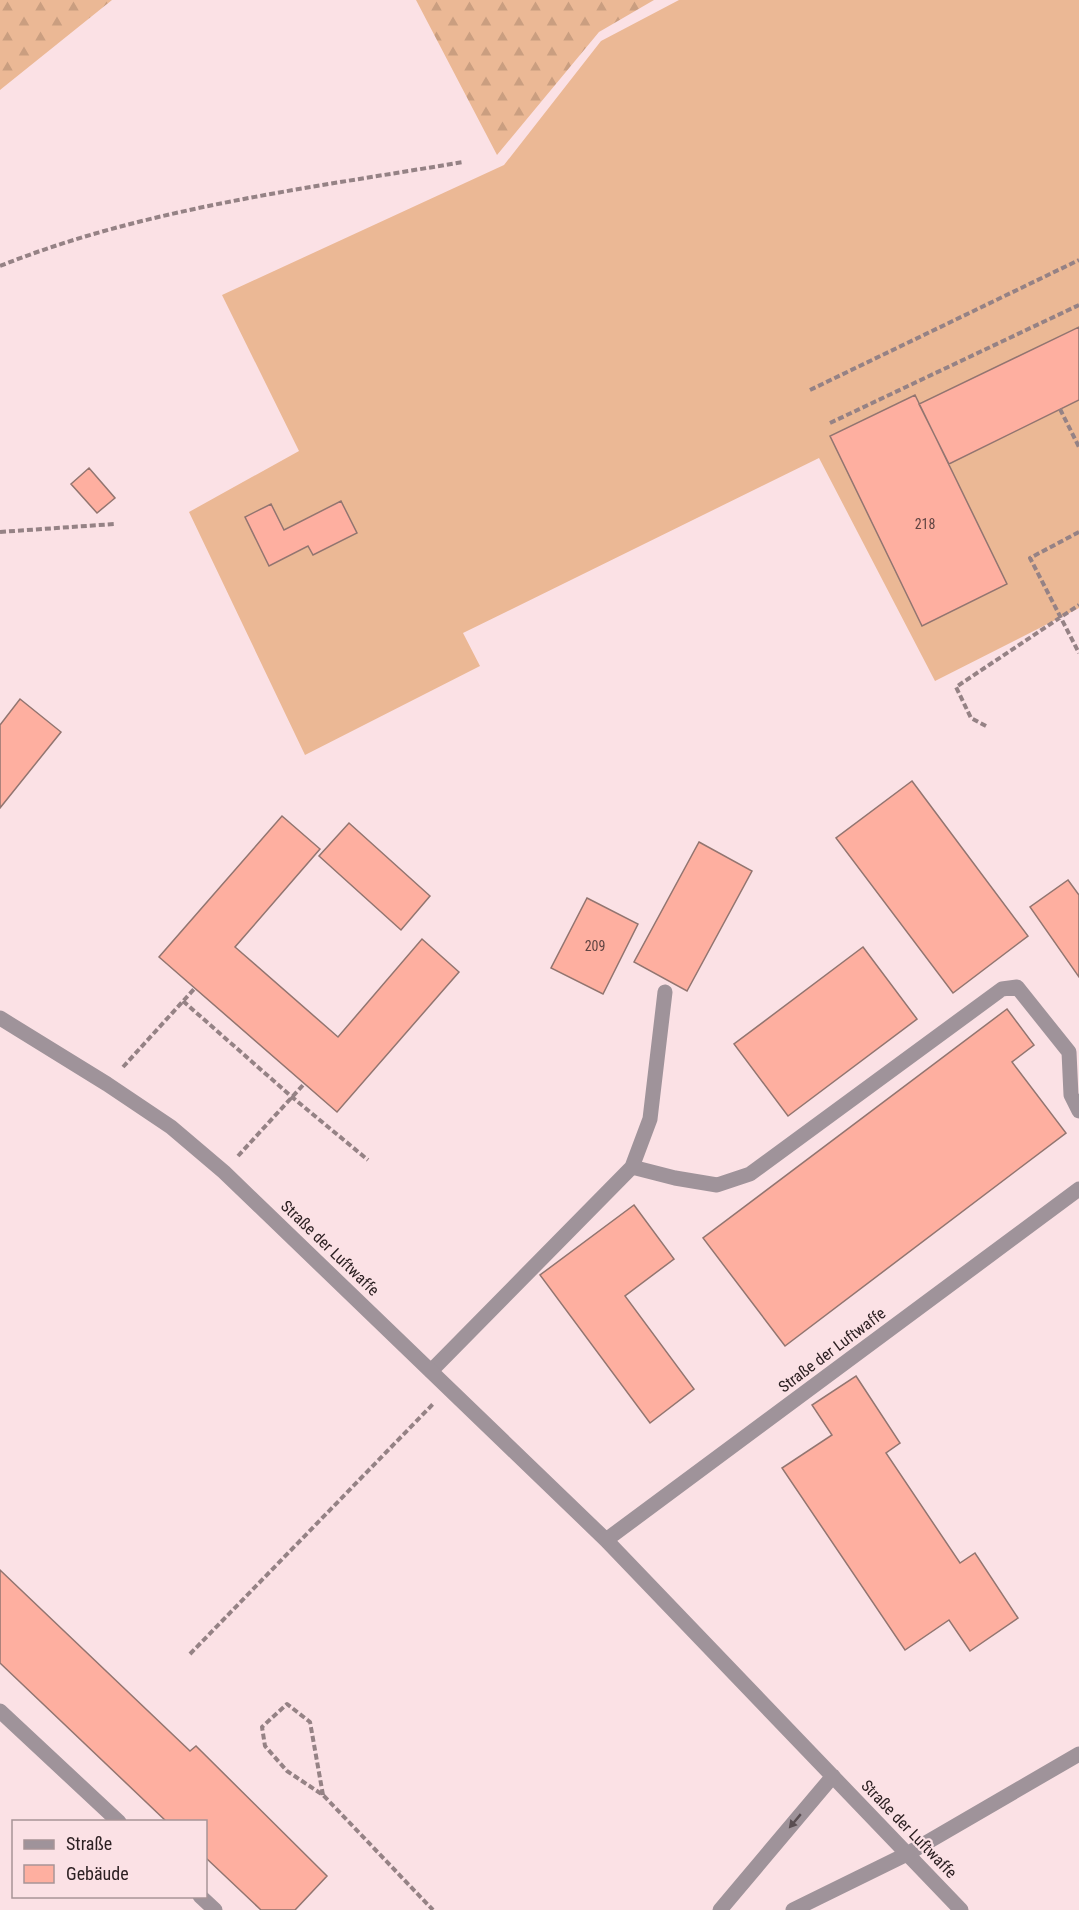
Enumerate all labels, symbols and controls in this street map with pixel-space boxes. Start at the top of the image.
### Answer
house number: 218 [915,516,935,532]
house number: 209 [585,938,605,954]
street label: Straße der Luftwaffe [277,1196,383,1300]
street label: Straße der Luftwaffe [775,1304,889,1396]
street label: Straße der Luftwaffe [857,1776,961,1882]
one-way arrow [789,1813,802,1829]
legend [12,1820,207,1898]
text: Straße [66,1833,112,1854]
text: Gebäude [66,1863,129,1884]

